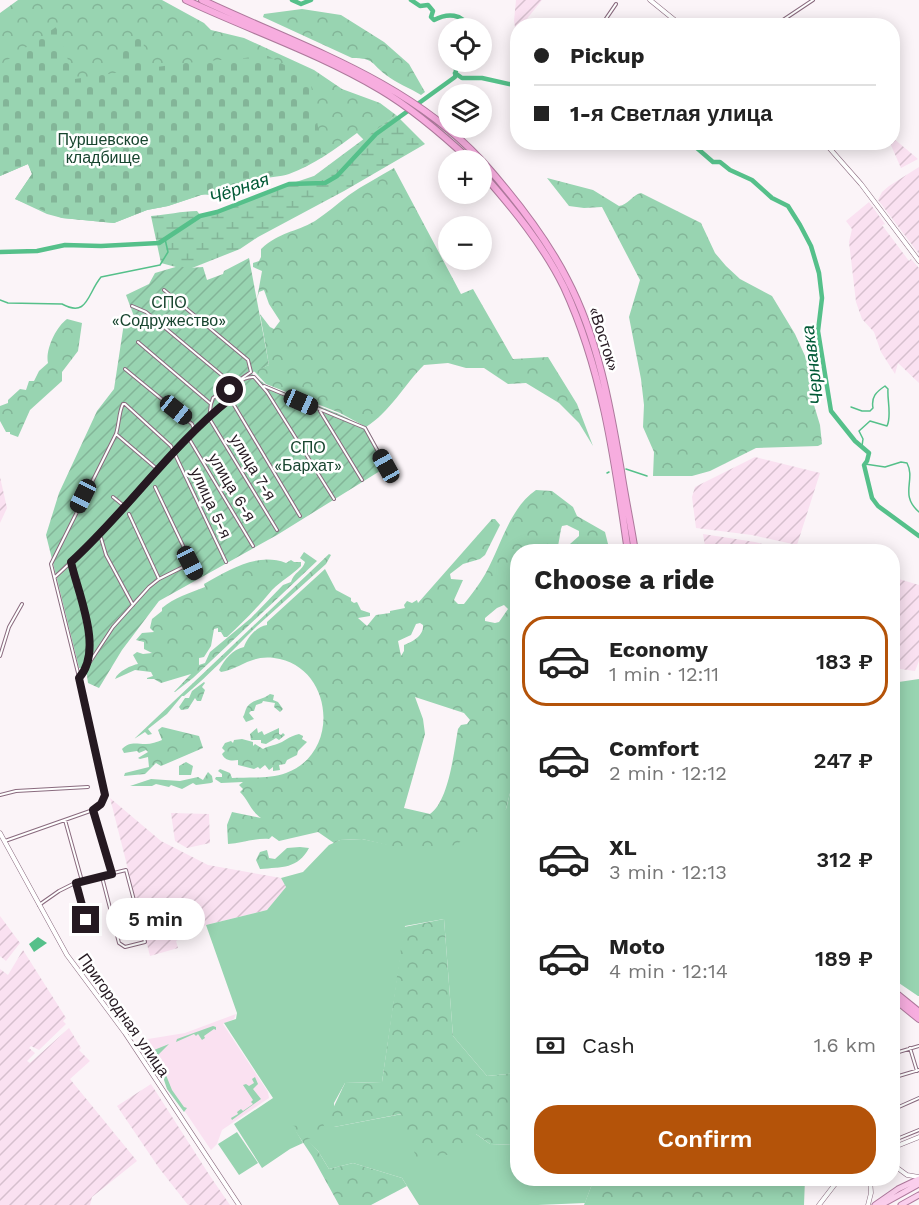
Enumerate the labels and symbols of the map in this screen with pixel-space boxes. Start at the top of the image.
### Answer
park label: Пуршевское кладбище [57,130,149,167]
water label: Чёрная [206,168,272,208]
park label: СПО «Содружество» [112,293,226,330]
street label: «Восток» [585,304,623,374]
water label: Чернавка [797,324,827,406]
route start [216,376,243,403]
car [281,386,321,418]
car [156,392,196,428]
street label: улица 7-я [226,430,280,504]
park label: СПО «Бархат» [274,438,342,475]
car [369,446,403,486]
street label: улица 6-я [204,450,260,524]
street label: улица 5-я [186,465,236,541]
car [67,476,99,516]
car [174,543,206,583]
callout: 5 min [107,899,206,941]
route end [72,906,99,933]
street label: Пригородная улица [74,950,174,1080]

